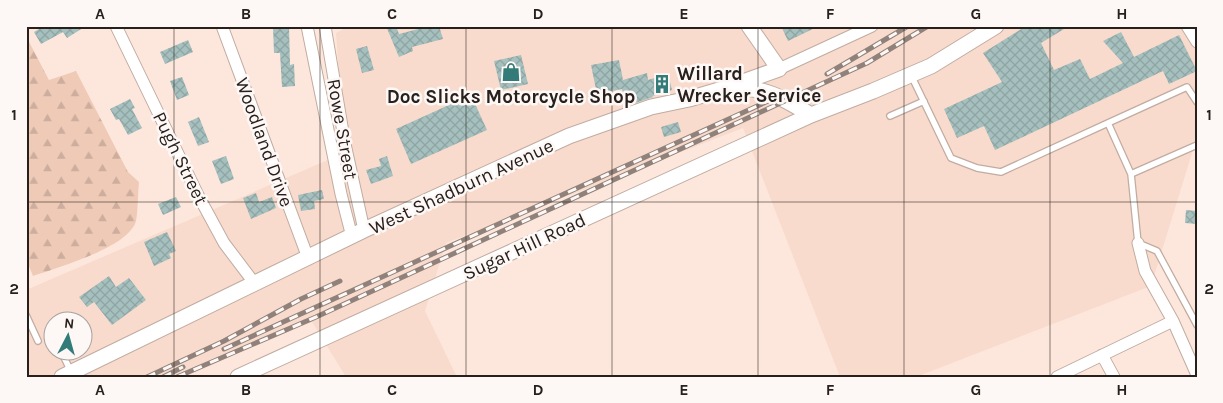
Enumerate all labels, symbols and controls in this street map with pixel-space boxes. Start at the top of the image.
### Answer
text: A [95,4,105,23]
text: B [241,4,251,23]
text: C [387,4,397,23]
text: D [533,4,544,23]
text: E [679,4,689,23]
text: F [826,4,835,23]
text: G [971,4,981,23]
text: H [1116,4,1128,23]
shop icon: Doc Slicks Motorcycle Shop [500,61,522,83]
place label: Willard Wrecker Service [677,63,821,107]
building icon: Willard Wrecker Service [651,73,673,95]
street label: Woodland Drive [231,75,298,210]
street label: Rowe Street [322,77,362,181]
place label: Doc Slicks Motorcycle Shop [387,86,635,108]
text: 1 [11,105,17,124]
text: 1 [1206,105,1212,124]
street label: Pugh Street [148,108,212,209]
street label: West Shadburn Avenue [366,135,557,239]
street label: Sugar Hill Road [460,209,589,285]
text: 2 [9,279,19,298]
text: 2 [1204,279,1214,298]
north arrow [42,310,92,360]
text: N [63,315,75,333]
text: A [95,380,105,399]
text: B [241,380,251,399]
text: C [387,380,397,399]
text: D [533,380,544,399]
text: E [679,380,689,399]
text: F [826,380,835,399]
text: G [971,380,981,399]
text: H [1116,380,1128,399]

